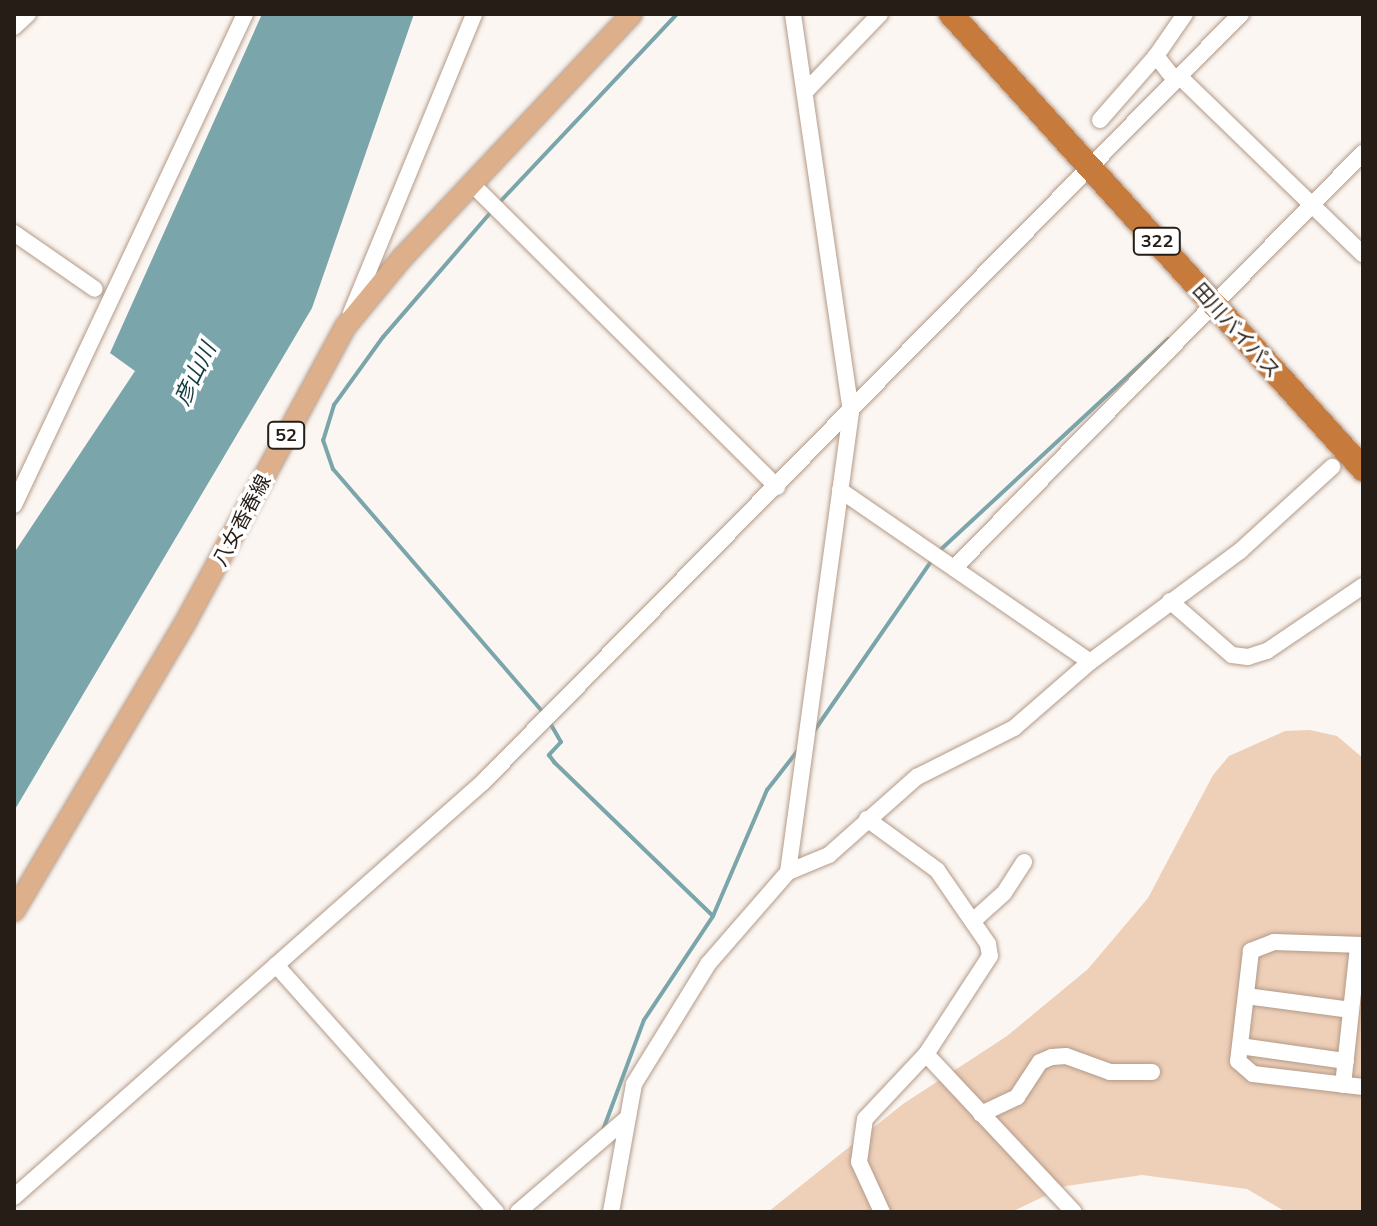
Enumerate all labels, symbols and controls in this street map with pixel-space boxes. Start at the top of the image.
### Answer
road number: 322 [1131,227,1183,255]
street label: 田川バイパス [1188,277,1286,383]
water label: 彦山川 [169,339,221,409]
road number: 52 [266,421,306,449]
street label: 八女香春線 [207,470,275,570]

